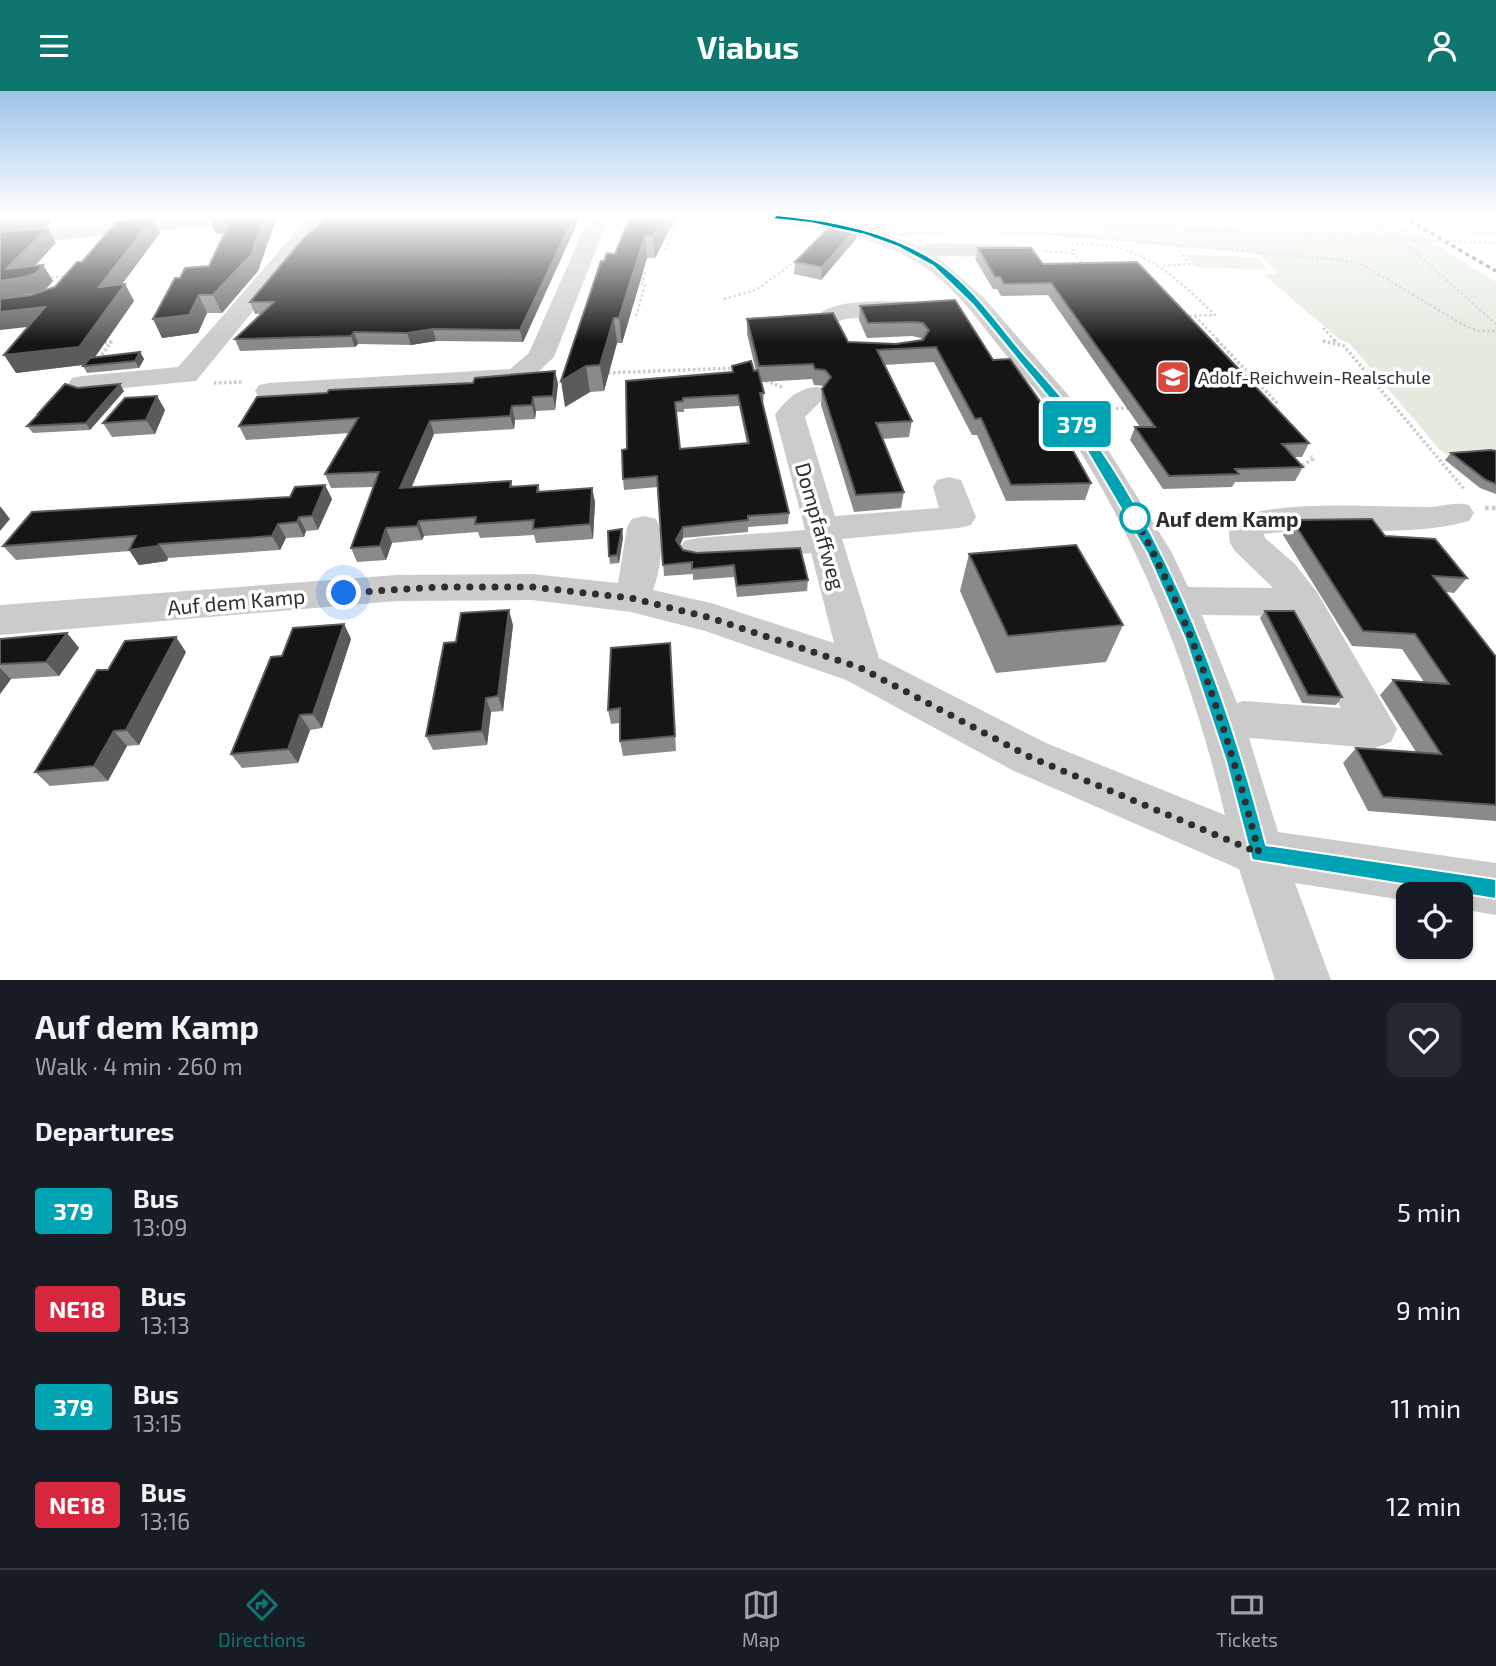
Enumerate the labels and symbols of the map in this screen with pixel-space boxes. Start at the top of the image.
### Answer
school or university icon: Adolf-Reichwein-Realschule [1154,358,1192,396]
place label: Adolf-Reichwein-Realschule [1198,366,1431,388]
line badge: 379 [1037,401,1117,447]
street label: Dompfaffweg [791,460,851,593]
marker: Auf dem Kamp [1120,503,1150,533]
place label: Auf dem Kamp [1156,506,1299,531]
your location [326,575,361,610]
street label: Auf dem Kamp [166,583,306,619]

